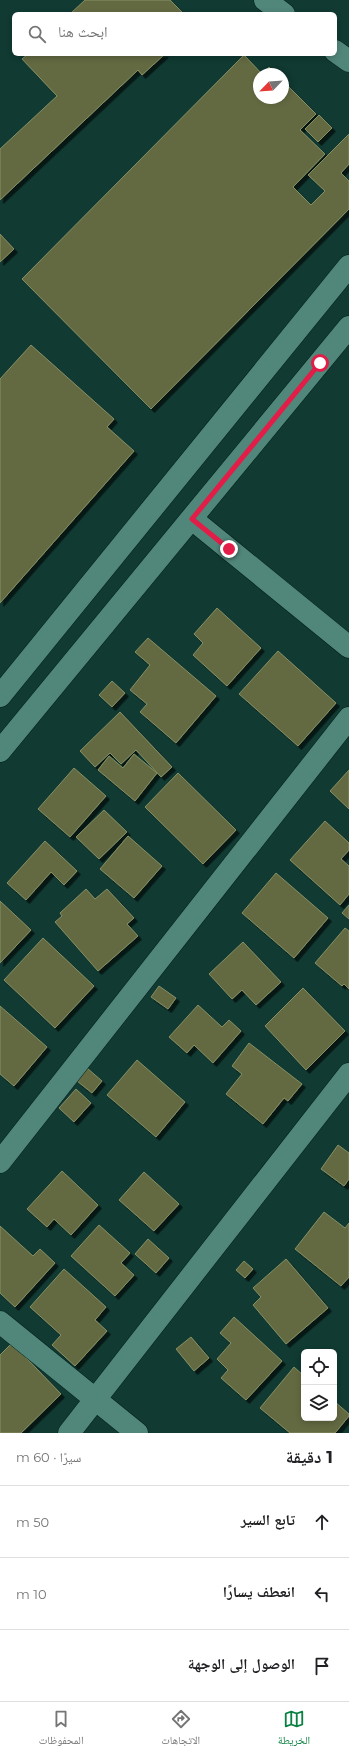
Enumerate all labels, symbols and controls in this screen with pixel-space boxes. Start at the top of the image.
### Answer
search box [12,12,337,56]
text: ابحث هنا [58,22,108,41]
icon: search [26,23,48,45]
north arrow [253,68,289,104]
route start [311,354,329,372]
route end [220,540,238,558]
map controls [301,1349,337,1421]
button: locate [301,1349,337,1385]
button: layers [301,1385,337,1421]
text: 1 دقيقة [286,1447,333,1467]
text: سيرًا · 60 m [16,1449,81,1465]
text: تابع السير [241,1510,295,1529]
icon: ahead [311,1511,333,1533]
text: 50 m [16,1514,49,1530]
text: انعطف يسارًا [223,1582,295,1601]
icon: left [311,1583,333,1605]
text: 10 m [16,1586,47,1602]
text: الوصول إلى الوجهة [188,1654,295,1673]
icon: arrive [311,1655,333,1677]
tab: المحفوظات [39,1708,84,1751]
tab: الاتجاهات [161,1708,200,1751]
tab: الخريطة [278,1708,310,1751]

